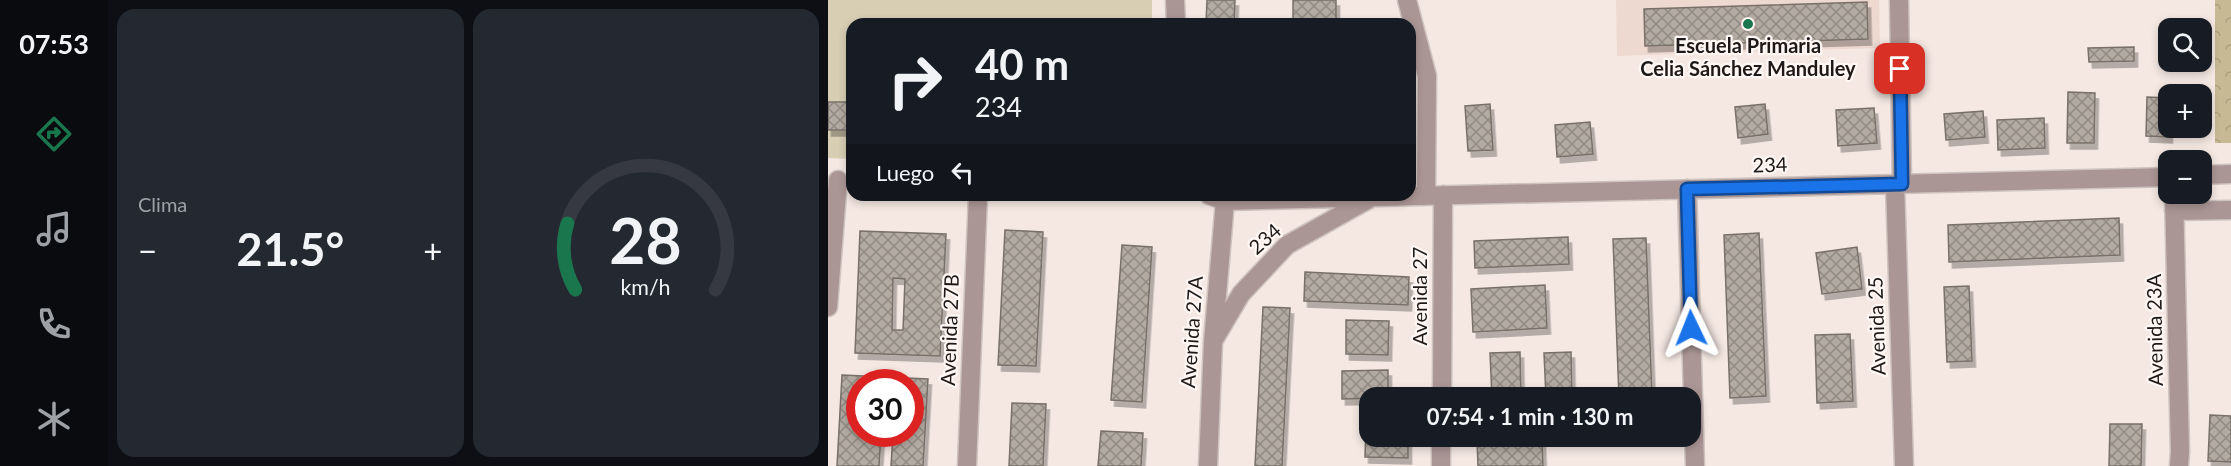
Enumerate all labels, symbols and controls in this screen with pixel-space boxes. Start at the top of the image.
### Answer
marker: Escuela Primaria Celia Sánchez Manduley [1741,17,1755,31]
map controls [2158,18,2212,204]
button: search [2158,18,2212,72]
text: 07:53 [19,27,89,60]
place label: Escuela Primaria Celia Sánchez Manduley [1640,33,1856,80]
text: 40 m [975,39,1069,89]
icon: right [876,42,954,120]
pin [1874,43,1925,94]
icon: arrive [1883,52,1916,85]
button: + [2158,84,2212,138]
text: 234 [975,90,1022,123]
icon: directions [33,113,75,155]
button: − [2158,150,2212,204]
street label: 234 [1752,151,1788,177]
icon: left [946,156,979,189]
text: Luego [876,159,934,186]
text: Clima [138,192,187,216]
text: 28 [610,202,682,277]
icon: music [33,208,75,250]
street label: 234 [1243,218,1286,259]
text: 21.5° [236,222,344,276]
text: − [138,230,157,270]
text: + [423,230,443,270]
street label: Avenida 27 [1407,247,1431,345]
street label: Avenida 23A [2141,273,2167,386]
text: km/h [621,274,671,300]
street label: Avenida 27B [935,274,963,386]
street label: Avenida 27A [1175,275,1207,389]
street label: Avenida 25 [1862,276,1890,376]
position arrow [1659,296,1723,360]
icon: phone [33,303,75,345]
speed limit sign: 30 [846,369,924,447]
icon: climate [33,398,75,440]
text: 07:54 · 1 min · 130 m [1427,403,1633,430]

